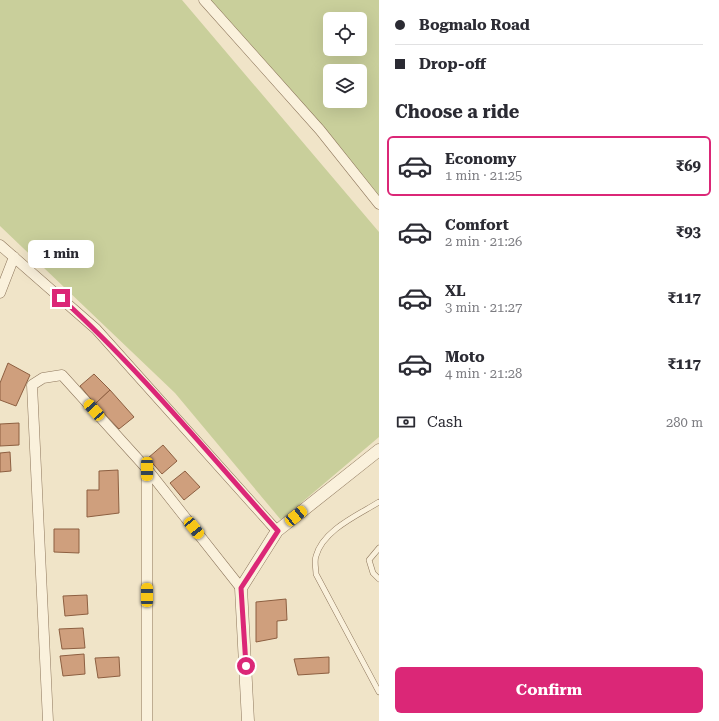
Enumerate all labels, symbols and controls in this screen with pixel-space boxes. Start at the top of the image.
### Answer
map controls [323,12,367,108]
button: locate [323,12,367,56]
text: Bogmalo Road [419,16,530,34]
text: Drop-off [419,55,486,73]
button: layers [323,64,367,108]
text: Choose a ride [395,101,519,122]
icon: car [397,148,433,184]
text: Economy [445,150,516,168]
text: ₹69 [676,157,701,175]
text: 1 min · 21:25 [445,168,522,183]
icon: car [397,214,433,250]
text: Comfort [445,216,509,234]
text: ₹93 [676,223,701,241]
text: 2 min · 21:26 [445,234,522,249]
callout: 1 min [28,240,94,268]
text: 1 min [43,246,79,261]
icon: car [397,280,433,316]
text: XL [445,282,466,300]
route end [52,289,70,307]
text: ₹117 [667,289,701,307]
text: 3 min · 21:27 [445,300,522,315]
icon: car [397,346,433,382]
text: Moto [445,348,485,366]
text: ₹117 [667,355,701,373]
text: 4 min · 21:28 [445,366,522,381]
car [82,397,106,423]
icon: cash [395,411,417,433]
text: Cash [427,413,463,431]
text: 280 m [666,415,703,430]
car [141,457,153,481]
car [283,504,309,528]
car [182,515,206,541]
car [141,583,153,607]
route start [237,657,255,675]
button: Confirm [395,667,703,713]

